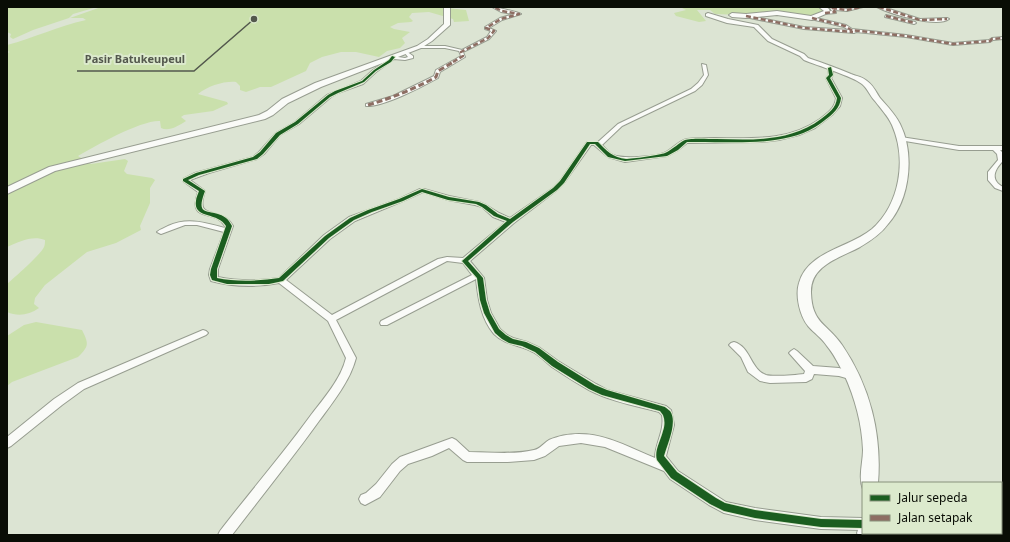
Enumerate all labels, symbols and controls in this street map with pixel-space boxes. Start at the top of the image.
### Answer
callout: Pasir Batukeupeul [77,48,194,71]
text: Pasir Batukeupeul [85,51,185,66]
legend [862,482,1002,534]
text: Jalur sepeda [897,489,967,506]
text: Jalan setapak [897,509,973,526]

